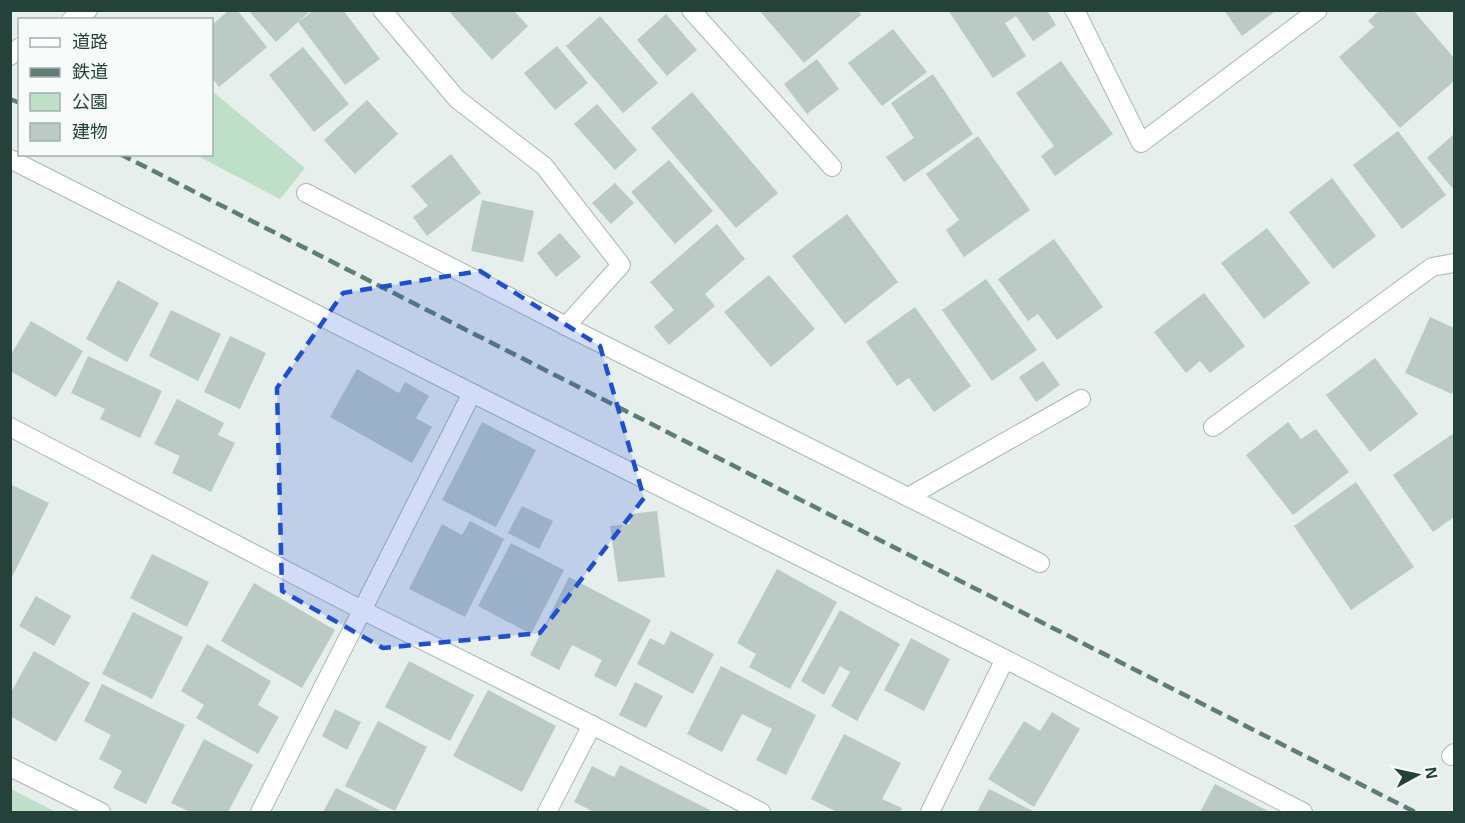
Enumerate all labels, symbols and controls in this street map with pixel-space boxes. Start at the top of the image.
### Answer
legend [18,18,213,156]
text: 道路 [72,32,108,52]
text: 鉄道 [72,62,108,82]
text: 公園 [72,92,108,112]
text: 建物 [72,122,108,142]
north arrow [1387,745,1447,805]
text: N [1422,766,1441,780]

